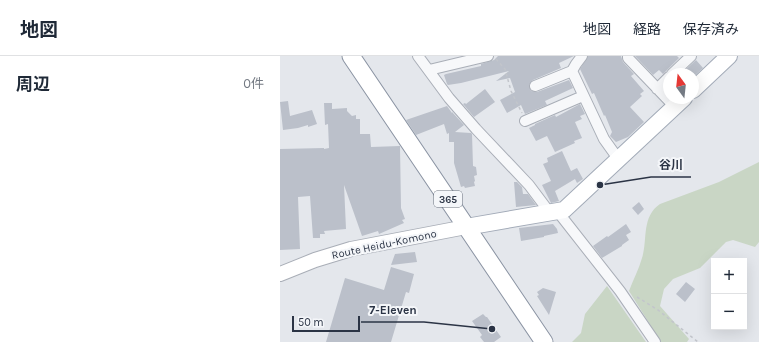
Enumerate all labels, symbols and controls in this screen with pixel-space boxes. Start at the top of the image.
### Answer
text: 地図 [20,19,58,41]
text: 地図 [583,21,611,38]
text: 経路 [633,21,661,38]
text: 保存済み [683,21,739,38]
north arrow [663,68,699,104]
text: 周辺 [16,74,50,94]
text: 0件 [243,76,264,91]
callout: 谷川 [651,153,691,177]
text: 谷川 [659,158,683,172]
road number: 365 [434,191,462,207]
street label: Route Heidu-Komono [331,227,438,262]
map controls [711,258,747,330]
button: + [711,258,747,294]
button: − [711,294,747,330]
callout: 7-Eleven [361,298,424,322]
text: 7-Eleven [369,303,417,317]
scale bar [292,314,360,333]
text: 50 m [298,316,324,329]

